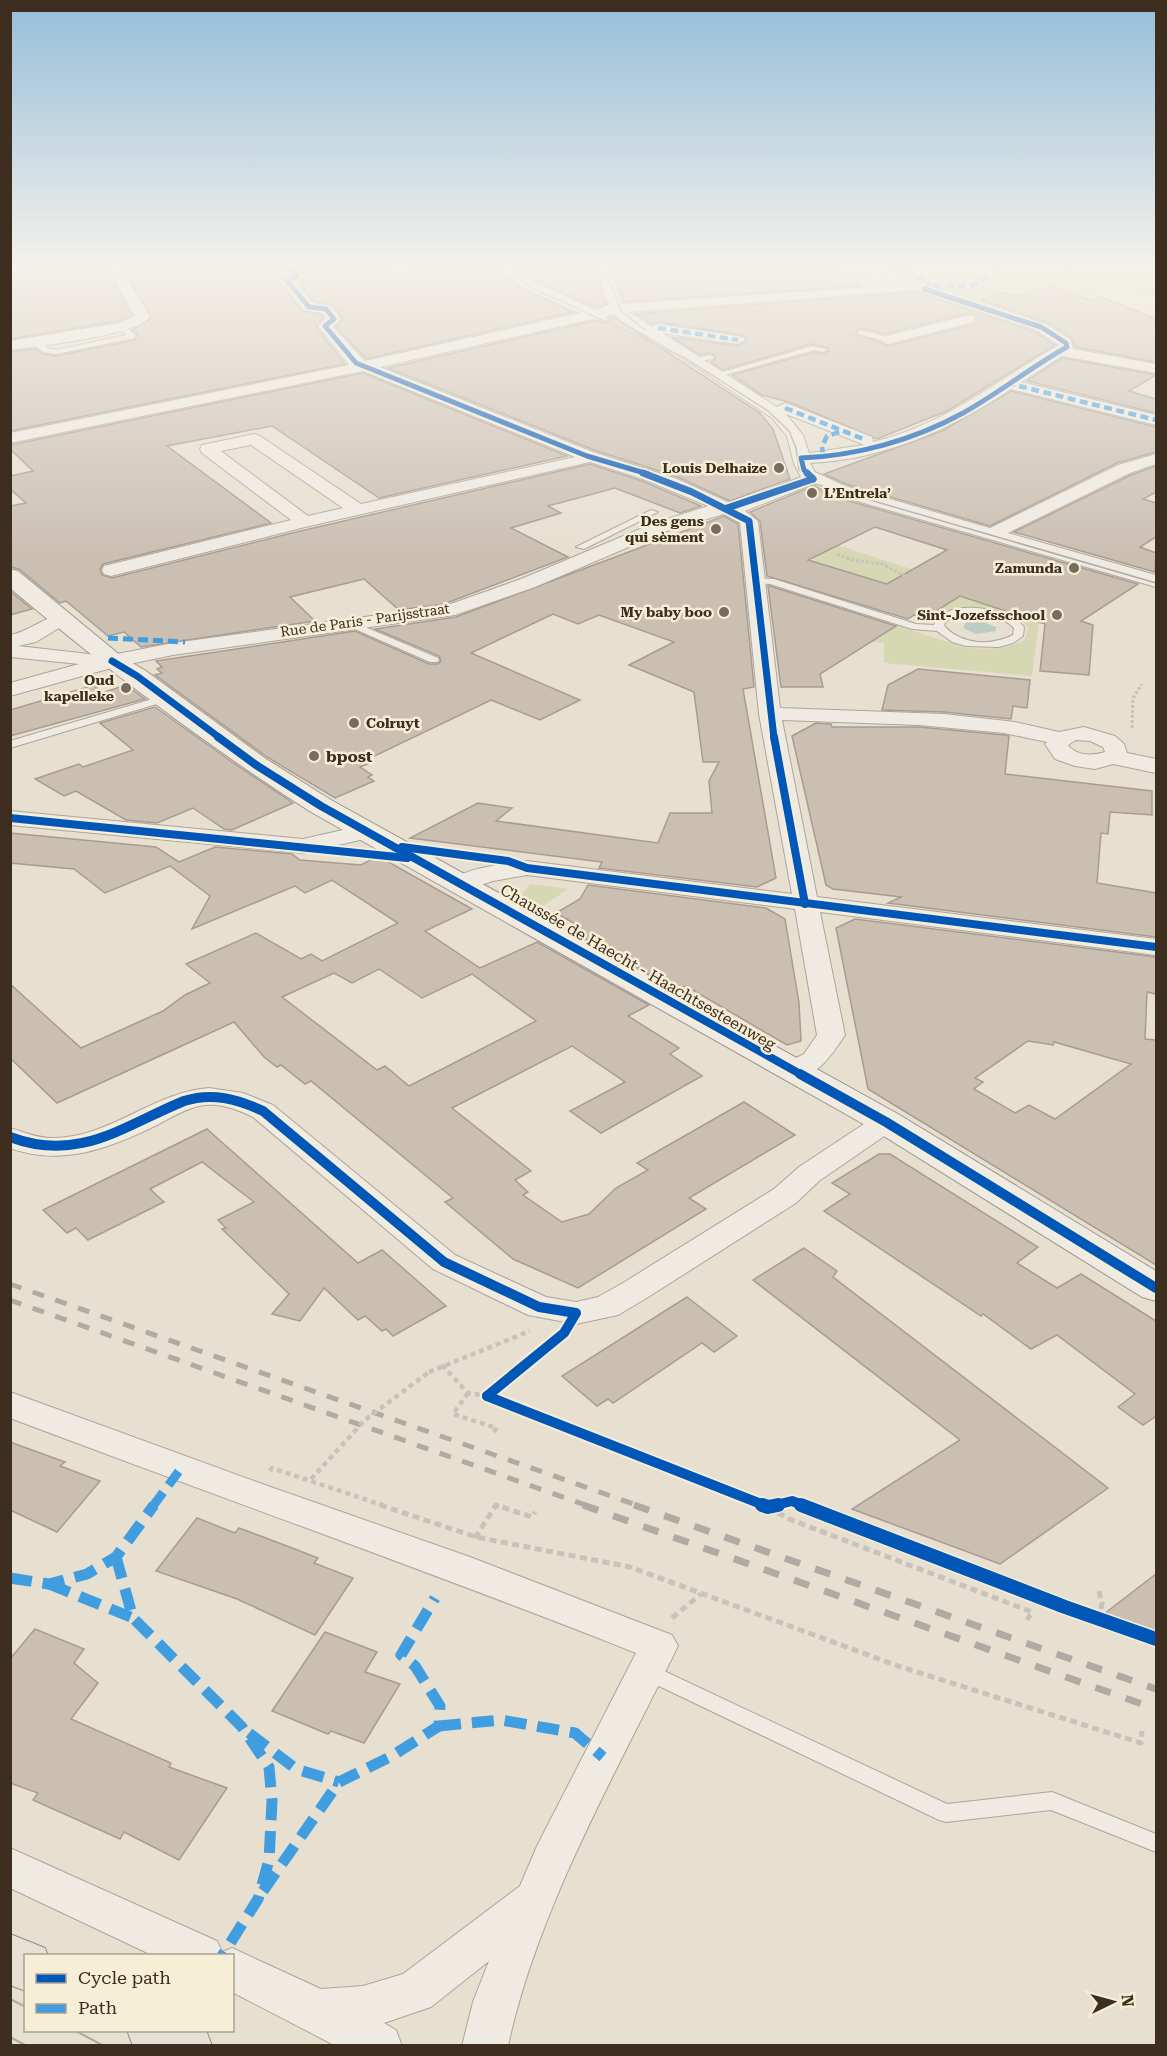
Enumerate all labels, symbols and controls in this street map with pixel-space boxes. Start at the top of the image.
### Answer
place label: Louis Delhaize [663,460,767,476]
marker: Louis Delhaize [772,461,786,475]
place label: L’Entrela’ [824,485,891,501]
marker: L’Entrela’ [805,486,819,500]
place label: Des gens qui sèment [625,513,704,545]
marker: Des gens qui sèment [709,522,723,536]
place label: Zamunda [995,560,1063,576]
marker: Zamunda [1067,561,1081,575]
street label: Rue de Paris - Parijsstraat [279,600,451,640]
place label: My baby boo [621,604,712,620]
marker: My baby boo [717,605,731,619]
place label: Sint-Jozefsschool [917,607,1045,623]
marker: Sint-Jozefsschool [1050,608,1064,622]
place label: Oud kapelleke [44,672,115,704]
marker: Oud kapelleke [119,681,133,695]
place label: Colruyt [366,715,420,731]
marker: Colruyt [347,716,361,730]
place label: bpost [326,747,373,766]
marker: bpost [307,749,321,763]
street label: Chaussée de Haecht - Haachtsesteenweg [497,880,780,1054]
legend [24,1954,234,2032]
text: Cycle path [78,1967,171,1988]
north arrow [1083,1972,1143,2032]
text: N [1117,1994,1137,2008]
text: Path [78,1997,117,2018]

